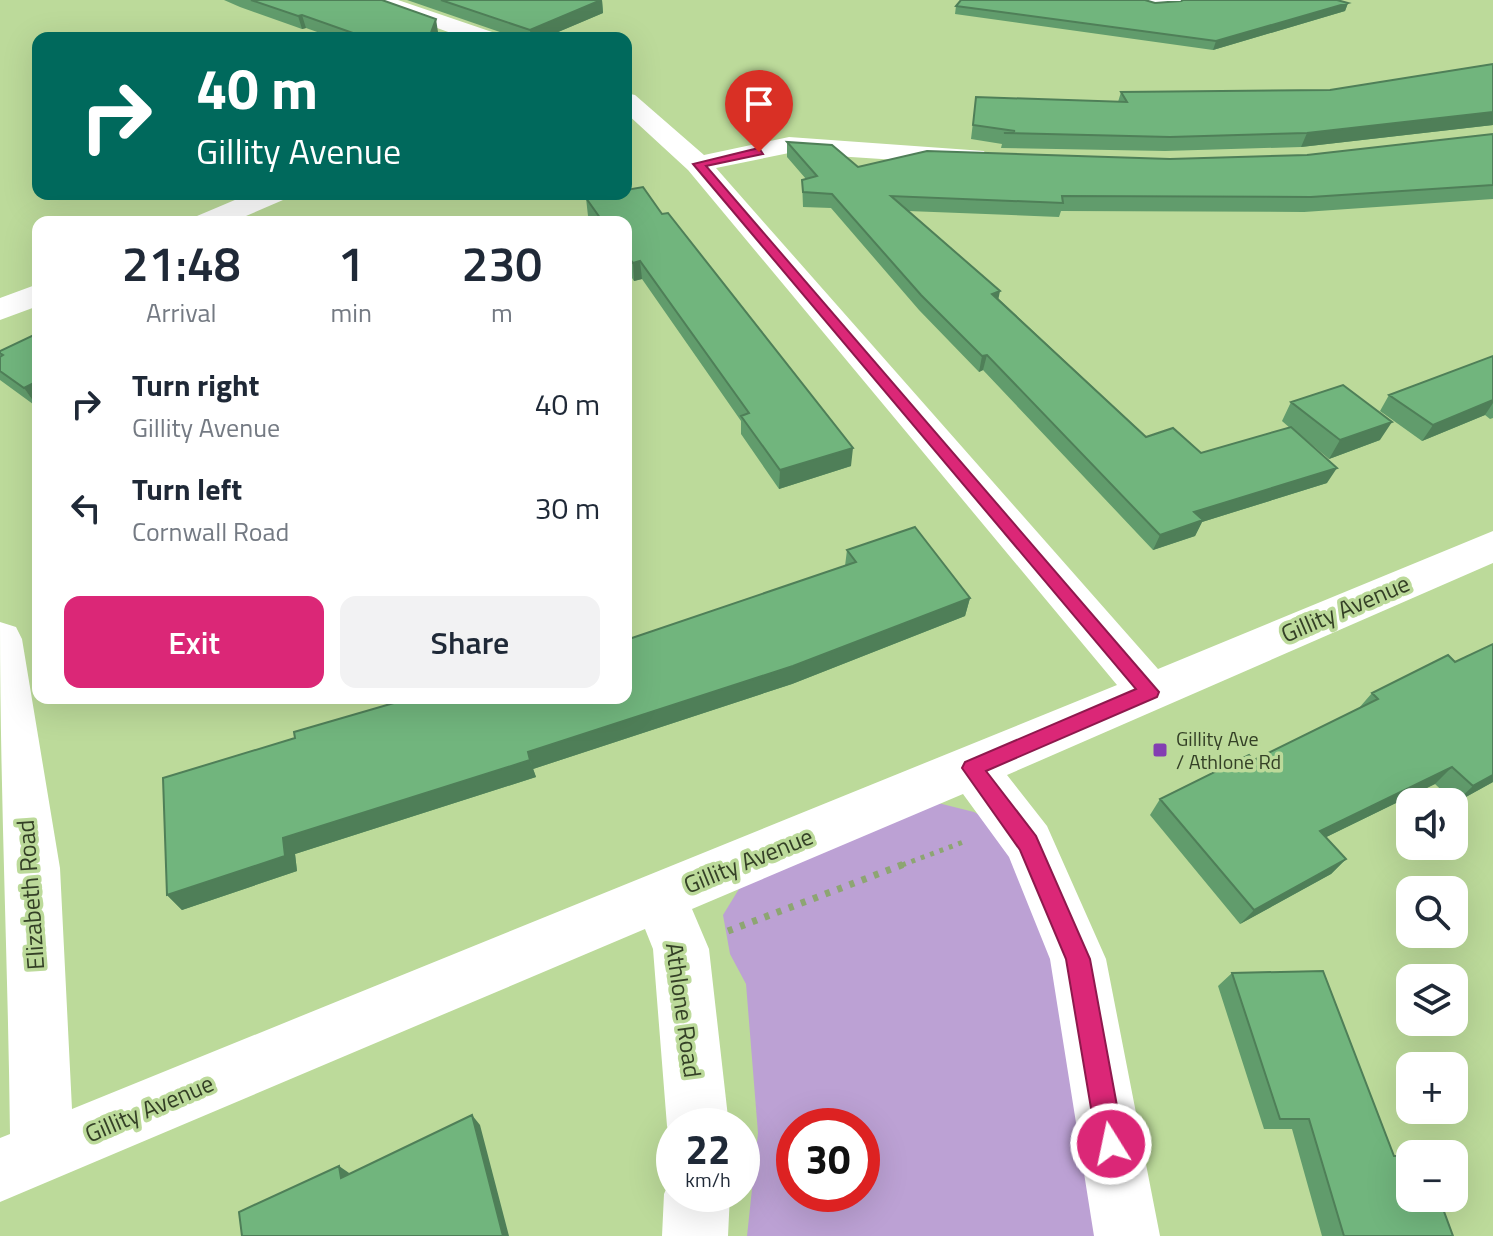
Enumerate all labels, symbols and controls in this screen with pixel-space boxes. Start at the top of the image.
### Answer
text: 40 m [196,46,318,131]
icon: right [64,64,168,168]
pin [725,70,793,152]
icon: arrive [737,82,781,126]
text: Gillity Avenue [196,123,401,178]
text: 21:48 [122,227,241,300]
text: 1 [338,227,365,300]
text: 230 [462,227,542,300]
text: Arrival [146,293,216,332]
text: min [330,293,372,332]
text: m [491,293,513,332]
text: Turn right [132,362,260,408]
text: 40 m [535,381,600,427]
icon: right [64,382,108,426]
text: Gillity Avenue [132,408,280,447]
text: Turn left [132,466,242,512]
text: 30 m [535,485,600,531]
icon: left [64,486,108,530]
text: Cornwall Road [132,512,289,551]
street label: Gillity Avenue [1275,565,1415,651]
button: Exit [64,596,324,688]
button: Share [340,596,600,688]
place label: Gillity Ave / Athlone Rd [1176,723,1281,777]
marker: Gillity Ave / Athlone Rd [1151,741,1169,759]
map controls [1396,788,1468,1212]
button: sound [1396,788,1468,860]
street label: Gillity Avenue [678,818,818,902]
street label: Elizabeth Road [7,819,53,971]
button: search [1396,876,1468,948]
street label: Athlone Road [657,940,711,1080]
button: layers [1396,964,1468,1036]
button: + [1396,1052,1468,1124]
street label: Gillity Avenue [79,1065,219,1151]
position arrow [1069,1102,1153,1186]
speed limit sign: 30 [776,1108,880,1212]
text: 22 [686,1119,730,1180]
button: − [1396,1140,1468,1212]
text: km/h [685,1164,731,1195]

